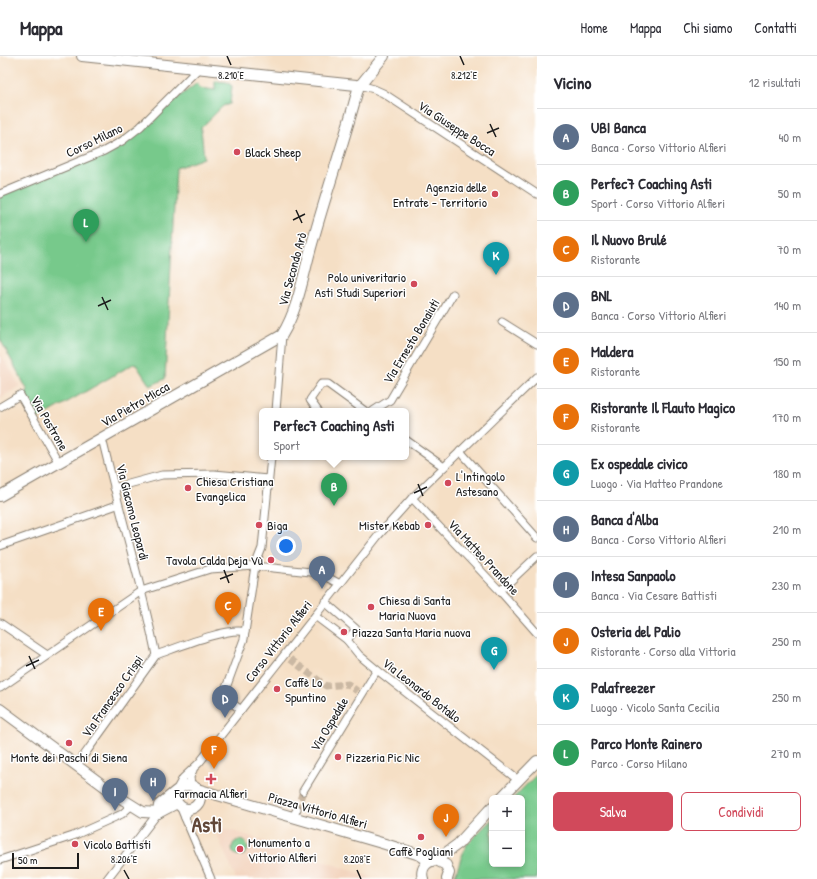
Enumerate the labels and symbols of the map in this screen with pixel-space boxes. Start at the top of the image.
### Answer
text: 8.210°E [218,69,245,82]
text: 8.212°E [451,69,478,82]
street label: Via Giuseppe Bocca [415,96,499,160]
street label: Corso Milano [63,119,125,161]
place label: Black Sheep [245,143,301,161]
marker: Black Sheep [232,147,242,157]
place label: Agenzia delle Entrate - Territorio [393,178,487,211]
marker: Agenzia delle Entrate - Territorio [490,189,500,199]
pin: L [73,209,99,242]
street label: Via Secondo Arò [274,230,310,308]
pin: K [483,242,509,275]
place label: Polo univeritario Asti Studi Superiori [315,268,406,301]
marker: Polo univeritario Asti Studi Superiori [409,279,419,289]
street label: Via Ernesto Bonaiuti [379,295,443,387]
street label: Via Pietro Micca [98,377,172,431]
street label: Via Pastrone [27,392,73,454]
street label: Via Giacomo Leopardi [112,462,154,562]
place label: L'Intingolo Astesano [456,467,505,500]
place label: Chiesa Cristiana Evangelica [196,472,273,505]
pin: B [321,473,347,506]
marker: L'Intingolo Astesano [443,478,453,488]
marker: Chiesa Cristiana Evangelica [183,483,193,493]
street label: Via Matteo Prandone [444,515,524,599]
place label: Biga [267,516,287,534]
place label: Mister Kebab [359,516,420,534]
marker: Biga [254,520,264,530]
marker: Mister Kebab [423,520,433,530]
your location [276,536,296,556]
place label: Tavola Calda Deja Vù [166,551,263,569]
marker: Tavola Calda Deja Vù [266,555,276,565]
pin: A [309,556,335,589]
place label: Chiesa di Santa Maria Nuova [379,591,450,624]
pin: C [215,592,241,625]
street label: Corso Vittorio Alfieri [240,596,316,686]
pin: E [88,598,114,631]
marker: Chiesa di Santa Maria Nuova [366,602,376,612]
place label: Piazza Santa Maria nuova [352,623,470,641]
marker: Piazza Santa Maria nuova [339,627,349,637]
pin: G [481,637,507,670]
street label: Via Francesco Crispi [77,651,147,741]
street label: Via Leonardo Botallo [379,654,465,726]
place label: Caffè Lo Spuntino [285,673,326,706]
marker: Caffè Lo Spuntino [272,684,282,694]
pin: D [212,685,238,718]
street label: Via Ospedale [306,694,352,754]
pin: F [201,736,227,769]
marker: Monte dei Paschi di Siena [64,738,74,748]
place label: Monte dei Paschi di Siena [11,748,127,766]
place label: Pizzeria Pic Nic [346,748,420,766]
marker: Pizzeria Pic Nic [333,752,343,762]
pin: H [140,768,166,801]
marker: Farmacia Alfieri [206,774,216,784]
pin: I [102,778,128,811]
place label: Farmacia Alfieri [173,784,248,802]
street label: Piazza Vittorio Alfieri [266,787,370,833]
pin: J [433,804,459,837]
district label: Asti [192,810,222,839]
marker: Caffè Pogliani [416,832,426,842]
place label: Monumento a Vittorio Alfieri [248,833,317,866]
place label: Vicolo Battisti [83,835,151,853]
marker: Vicolo Battisti [70,839,80,849]
place label: Caffè Pogliani [389,842,453,860]
marker: Monumento a Vittorio Alfieri [235,844,245,854]
scale bar [12,851,79,870]
text: 8.206°E [111,853,138,866]
text: 8.208°E [344,853,371,866]

